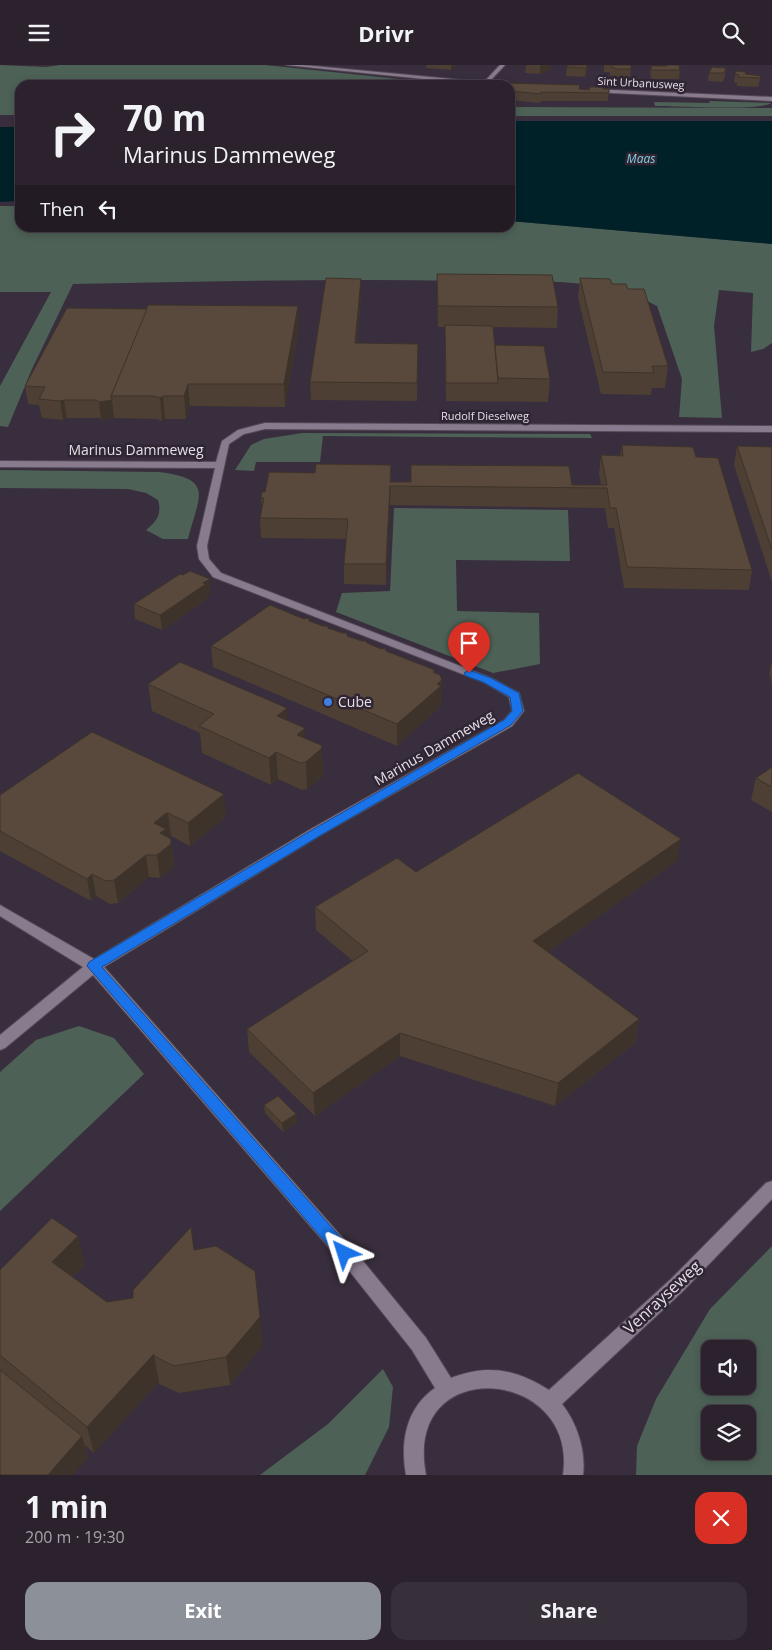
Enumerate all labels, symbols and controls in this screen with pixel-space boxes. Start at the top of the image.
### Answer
text: Drivr [358,18,414,48]
icon: menu [25,19,53,47]
icon: search [719,19,747,47]
street label: Sint Urbanusweg [597,73,685,92]
text: 70 m [123,94,206,141]
icon: right [40,100,105,165]
text: Marinus Dammeweg [123,139,335,169]
water label: Maas [627,150,655,167]
icon: left [94,195,122,223]
text: Then [40,196,84,222]
street label: Rudolf Dieselweg [441,408,529,423]
street label: Marinus Dammeweg [68,440,204,459]
pin [448,622,490,673]
icon: arrive [455,629,483,657]
place label: Cube [338,692,372,711]
marker: Cube [322,696,334,708]
street label: Marinus Dammeweg [370,705,497,790]
position arrow [317,1226,369,1278]
street label: Venrayseweg [618,1255,706,1339]
map controls [701,1340,756,1460]
button: sound [701,1340,756,1395]
button: layers [701,1405,756,1460]
text: 1 min [25,1486,108,1527]
button: close [695,1492,747,1544]
text: 200 m · 19:30 [25,1526,125,1548]
button: Exit [25,1582,381,1640]
button: Share [391,1582,747,1640]

